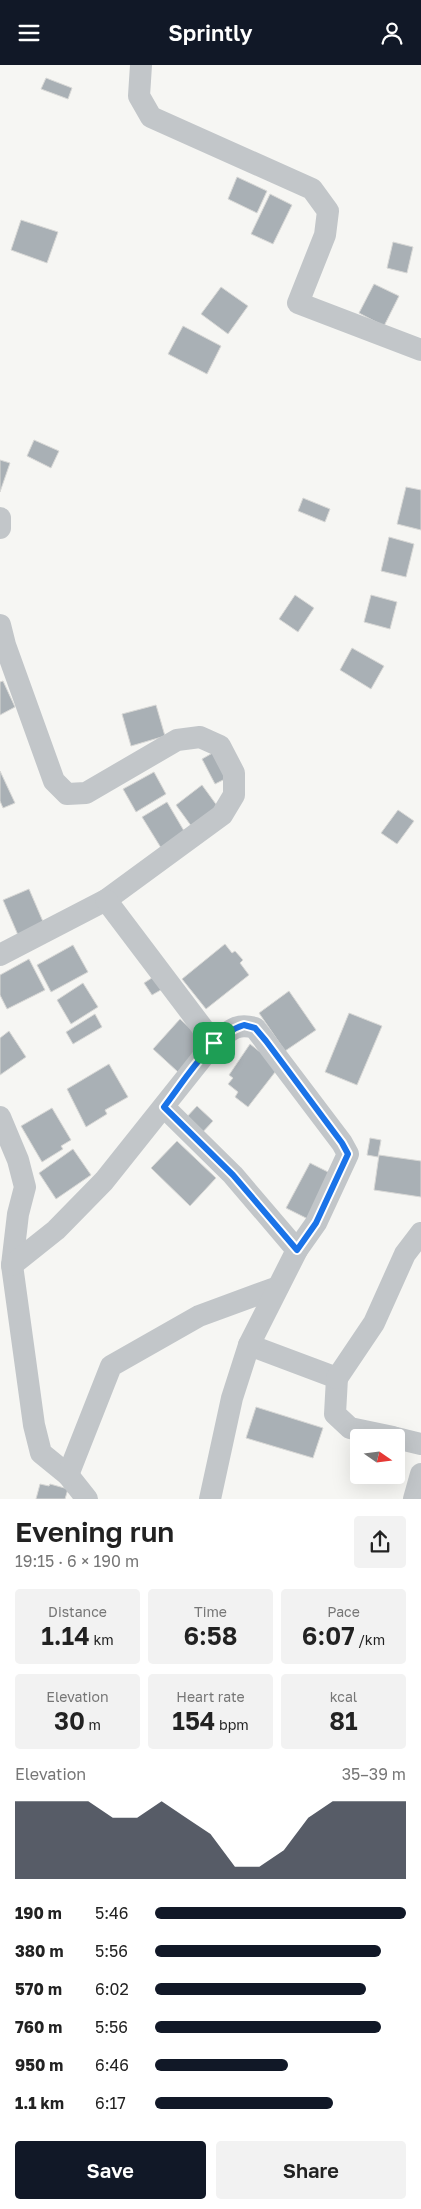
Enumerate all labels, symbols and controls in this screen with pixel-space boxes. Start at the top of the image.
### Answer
icon: menu [15,19,43,47]
text: Sprintly [168,19,253,46]
icon: person [378,19,406,47]
pin [193,1022,235,1064]
icon: arrive [200,1029,228,1057]
north arrow [350,1429,405,1484]
map controls [350,1429,405,1484]
text: Evening run [15,1515,174,1548]
button: share [354,1516,406,1568]
text: 19:15 · 6 × 190 m [15,1551,139,1571]
text: Distance [48,1603,107,1620]
text: Time [194,1603,227,1620]
text: Pace [327,1603,360,1620]
text: 1.14 [41,1620,90,1651]
text: 6:58 [183,1620,238,1651]
text: 6:07 [302,1620,355,1651]
text: km [90,1631,114,1648]
text: /km [355,1631,385,1648]
text: Elevation [46,1688,109,1705]
text: Heart rate [176,1688,245,1705]
text: kcal [330,1688,357,1705]
text: 30 [54,1705,85,1736]
text: 154 [172,1705,216,1736]
text: 81 [329,1705,358,1736]
text: m [85,1716,101,1733]
text: bpm [216,1716,249,1733]
text: Elevation [15,1764,86,1784]
text: 35–39 m [342,1764,406,1784]
text: 190 m [15,1903,62,1923]
text: 5:46 [95,1903,129,1923]
text: 380 m [15,1941,63,1961]
text: 5:56 [95,1941,128,1961]
text: 570 m [15,1979,62,1999]
text: 6:02 [95,1979,129,1999]
text: 760 m [15,2017,62,2037]
text: 5:56 [95,2017,128,2037]
text: 950 m [15,2055,63,2075]
text: 6:46 [95,2055,129,2075]
text: 1.1 km [15,2093,64,2113]
text: 6:17 [95,2093,126,2113]
button: Save [15,2141,206,2199]
button: Share [216,2141,406,2199]

